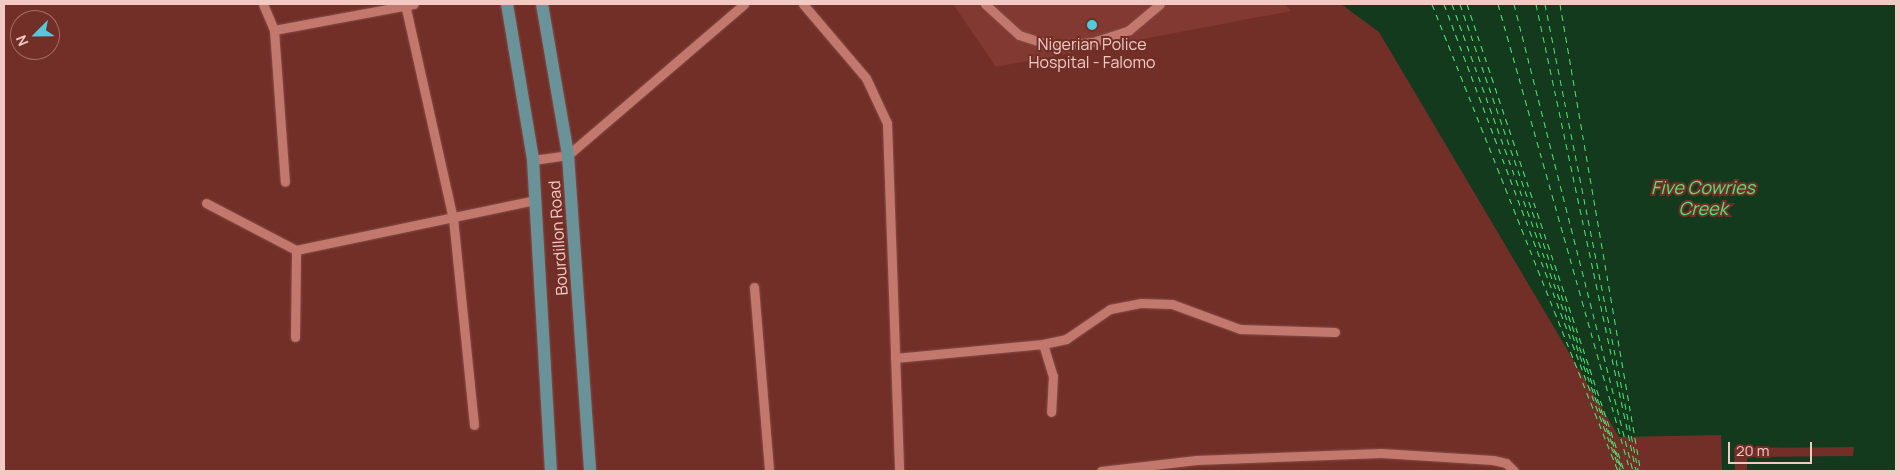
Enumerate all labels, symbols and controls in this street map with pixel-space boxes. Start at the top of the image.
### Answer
north arrow [10,10,60,60]
marker: Nigerian Police Hospital - Falomo [1085,18,1099,32]
text: N [11,32,32,49]
place label: Nigerian Police Hospital - Falomo [1029,34,1155,72]
water label: Five Cowries Creek [1651,177,1755,220]
street label: Bourdillon Road [544,180,572,296]
scale bar [1730,432,1814,464]
text: 20 m [1736,440,1769,461]

